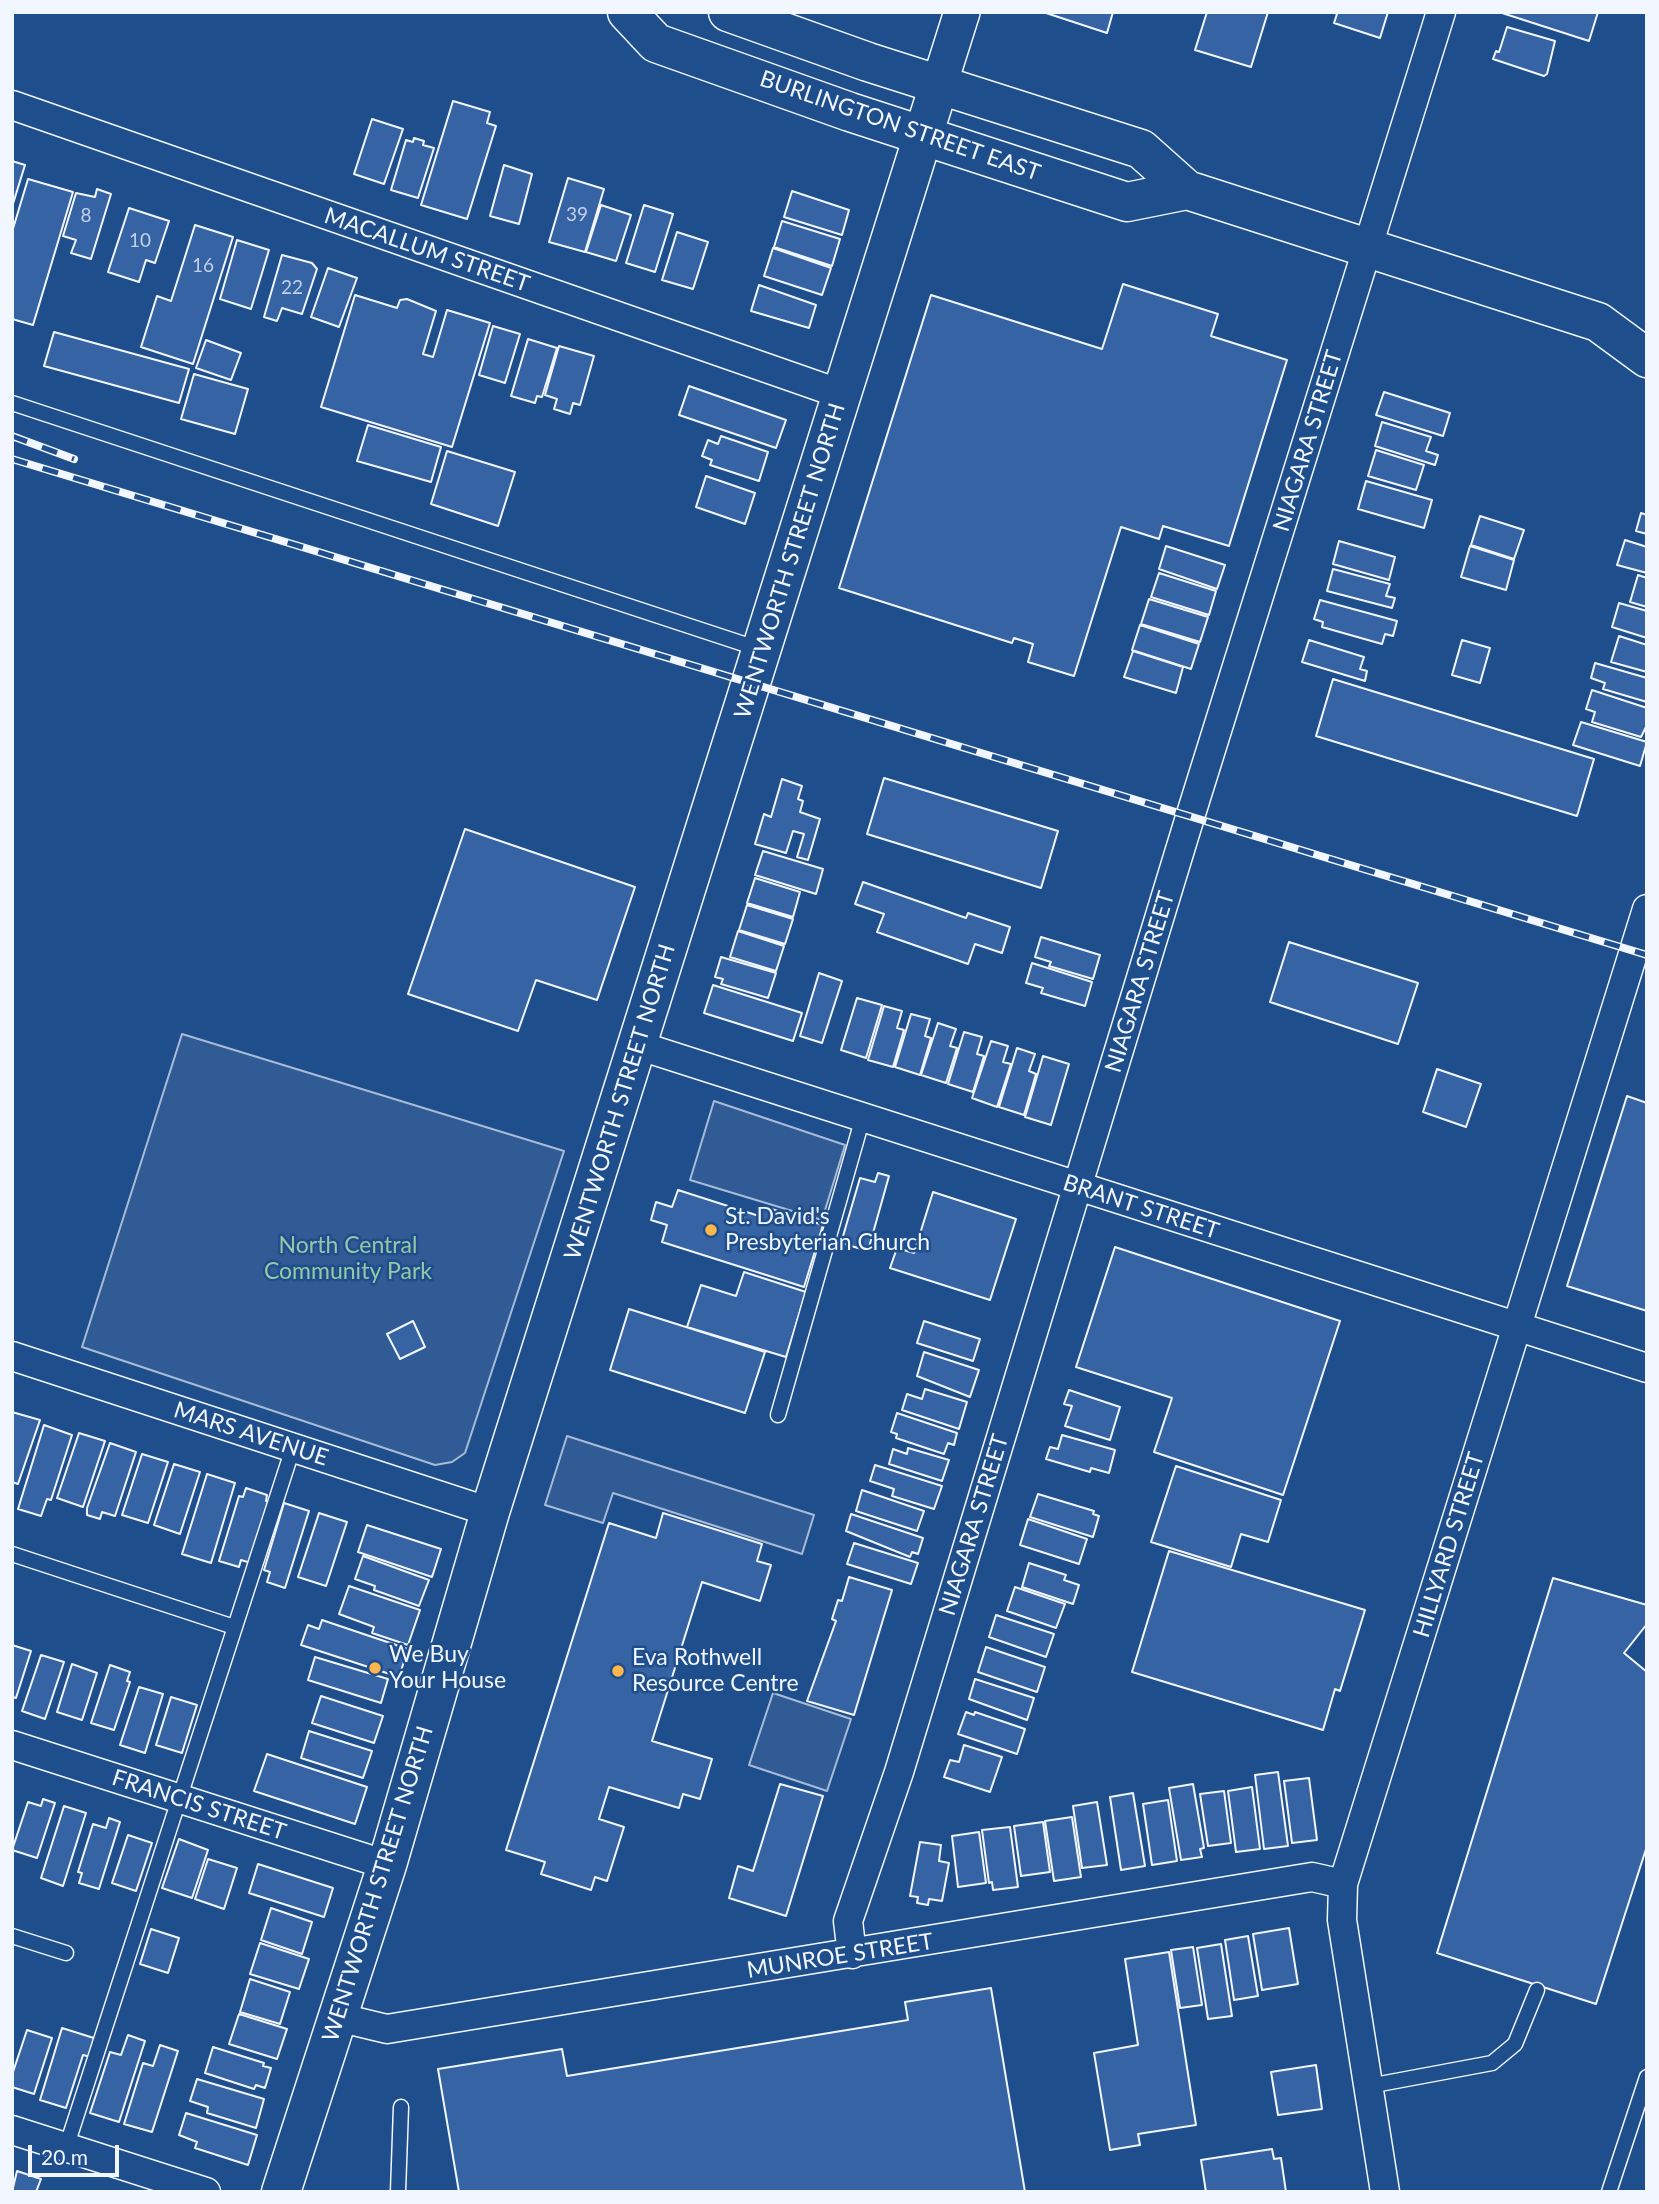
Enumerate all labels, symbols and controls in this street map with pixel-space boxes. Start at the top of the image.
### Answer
street label: BURLINGTON STREET EAST [756,65,1044,187]
street label: MACALLUM STREET [321,202,533,298]
house number: 39 [566,204,588,226]
house number: 8 [80,205,92,227]
house number: 10 [129,230,151,252]
house number: 16 [192,255,214,277]
house number: 22 [281,277,303,299]
street label: NIAGARA STREET [1267,347,1349,535]
street label: WENTWORTH STREET NORTH [729,400,851,722]
street label: NIAGARA STREET [1099,888,1181,1076]
street label: WENTWORTH STREET NORTH [559,941,681,1263]
street label: BRANT STREET [1059,1169,1223,1245]
place label: St. David's Presbyterian Church [725,1203,930,1257]
marker: St. David's Presbyterian Church [703,1222,719,1238]
park label: North Central Community Park [264,1232,432,1286]
street label: MARS AVENUE [170,1396,332,1472]
street label: NIAGARA STREET [933,1431,1015,1619]
street label: HILLYARD STREET [1408,1449,1490,1641]
place label: We Buy Your House [389,1641,506,1695]
place label: Eva Rothwell Resource Centre [632,1644,799,1698]
marker: We Buy Your House [367,1660,383,1676]
marker: Eva Rothwell Resource Centre [610,1663,626,1679]
street label: WENTWORTH STREET NORTH [317,1723,439,2045]
street label: FRANCIS STREET [109,1764,289,1846]
street label: MUNROE STREET [745,1928,935,1984]
scale bar [32,2130,122,2174]
text: 20 m [41,2144,88,2169]

